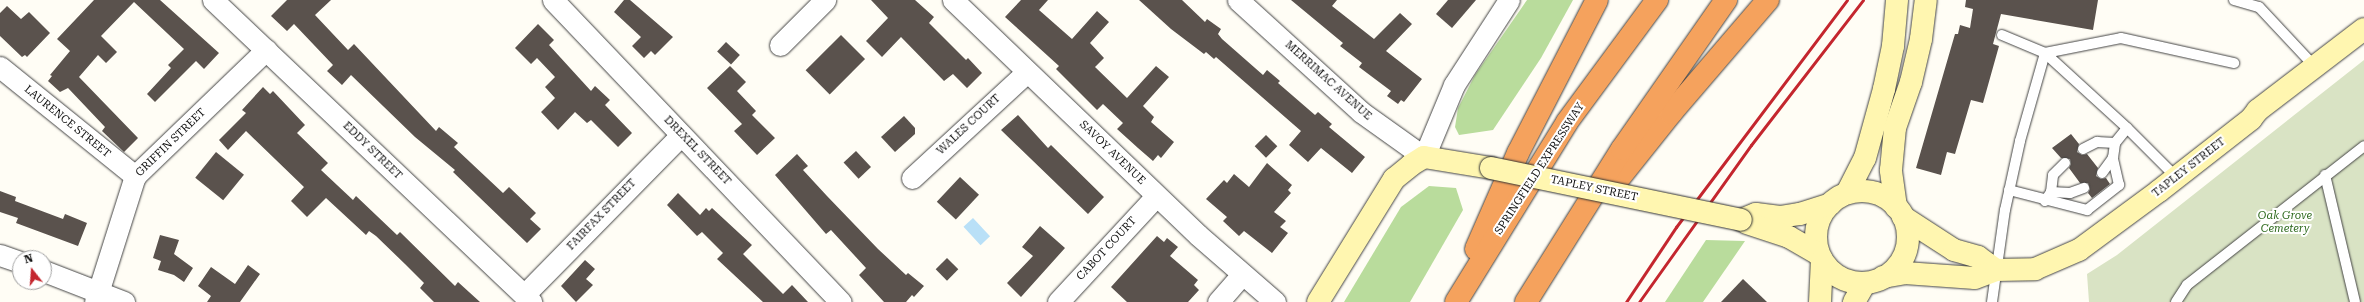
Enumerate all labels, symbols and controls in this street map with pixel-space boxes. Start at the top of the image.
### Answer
street label: MERRIMAC AVENUE [1282,39,1374,123]
street label: LAURENCE STREET [21,83,113,161]
street label: WALES COURT [934,92,1004,158]
street label: SPRINGFIELD EXPRESSWAY [1492,101,1588,237]
street label: GRIFFIN STREET [133,106,209,180]
street label: DREXEL STREET [661,114,733,188]
street label: SAVOY AVENUE [1076,118,1148,188]
street label: EDDY STREET [340,120,404,182]
street label: TAPLEY STREET [2150,135,2228,201]
street label: TAPLEY STREET [1549,173,1639,205]
street label: FAIRFAX STREET [565,177,639,253]
park label: Oak Grove Cemetery [2258,210,2312,236]
street label: CABOT COURT [1074,215,1140,283]
north arrow [12,250,52,290]
text: N [23,252,35,266]

